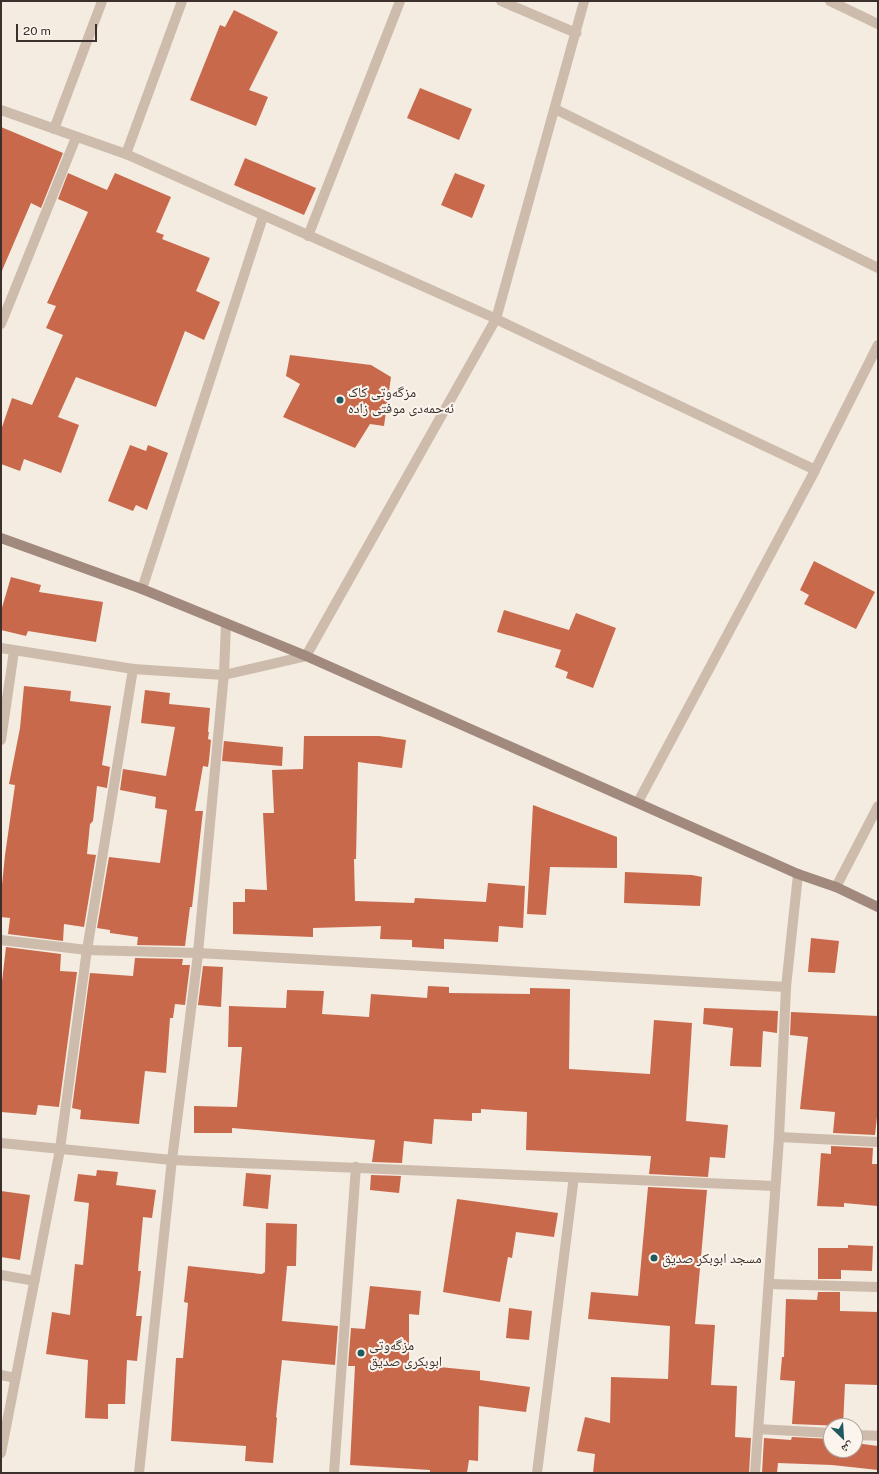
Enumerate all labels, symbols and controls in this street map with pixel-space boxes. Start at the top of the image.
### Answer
scale bar [18,16,99,42]
text: 20 m [23,24,51,38]
place label: مزگەوتی کاک ئەحمەدی موفتی زادە [348,384,454,416]
marker: مزگەوتی کاک ئەحمەدی موفتی زادە [335,395,345,405]
place label: مسجد ابوبكر صديق [662,1250,762,1266]
marker: مسجد ابوبكر صديق [649,1253,659,1263]
place label: مزگەوتی ابوبکری صدیق [369,1337,442,1370]
marker: مزگەوتی ابوبکری صدیق [356,1348,366,1358]
north arrow [823,1418,863,1458]
text: ش [840,1440,855,1456]

